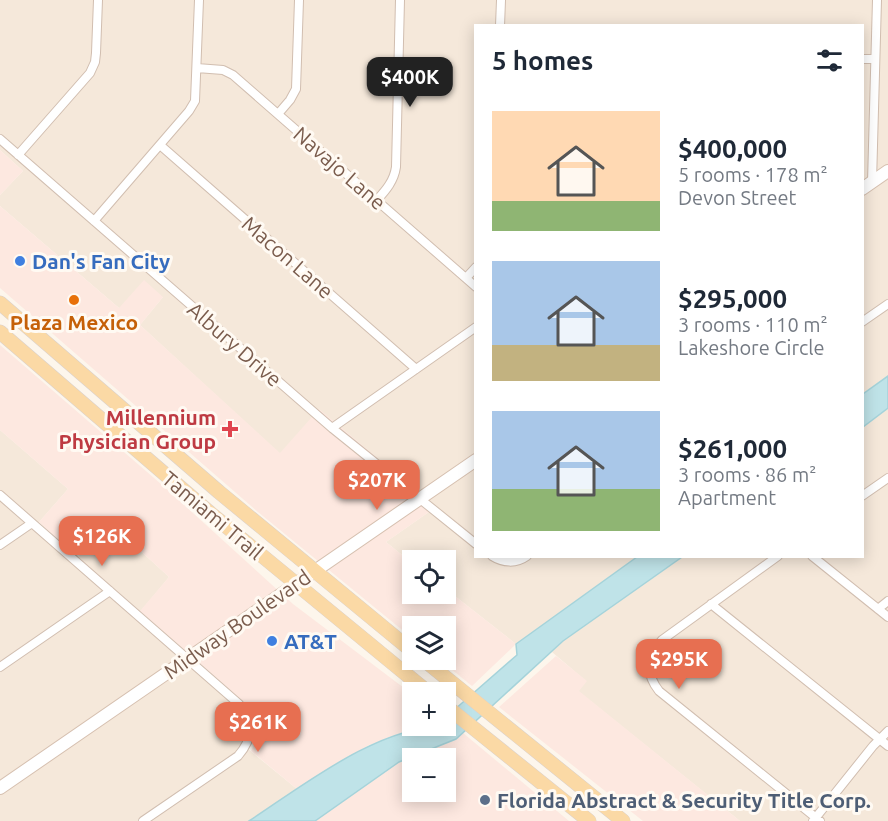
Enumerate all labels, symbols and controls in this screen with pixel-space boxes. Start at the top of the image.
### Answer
icon: filters [813,44,846,77]
text: 5 homes [492,46,593,75]
pin: $400K [368,57,452,108]
text: $400K [381,65,439,88]
street label: Navajo Lane [289,122,391,214]
text: $400,000 [678,134,787,163]
icon: home [540,135,612,207]
text: 5 rooms · 178 m² [678,163,828,186]
text: Devon Street [678,186,796,209]
street label: Macon Lane [238,211,338,303]
place label: Dan's Fan City [32,249,170,273]
marker: Dan's Fan City [13,254,27,268]
text: $295,000 [678,284,787,313]
icon: home [540,285,612,357]
marker: Plaza Mexico [67,293,81,307]
street label: Albury Drive [183,297,287,391]
place label: Plaza Mexico [10,310,138,334]
text: 3 rooms · 110 m² [678,313,828,336]
text: Lakeshore Circle [678,336,825,359]
place label: Millennium Physician Group [59,405,216,453]
marker: Millennium Physician Group [221,420,239,438]
text: $261,000 [678,434,787,463]
icon: home [540,435,612,507]
pin: $207K [335,460,419,511]
text: 3 rooms · 86 m² [678,463,816,486]
street label: Tamiami Trail [158,466,268,564]
text: $207K [348,468,406,491]
text: Apartment [678,486,776,509]
pin: $126K [60,516,144,567]
text: $126K [73,524,131,547]
map controls [402,550,456,802]
button: locate [402,550,456,604]
street label: Midway Boulevard [159,564,315,684]
button: layers [402,616,456,670]
place label: AT&T [284,629,337,653]
marker: AT&T [265,634,279,648]
pin: $295K [637,639,721,690]
text: $295K [650,647,708,670]
button: + [402,682,456,736]
pin: $261K [216,702,300,753]
text: $261K [229,710,287,733]
button: − [402,748,456,802]
place label: Florida Abstract & Security Title Corp. [497,788,871,812]
marker: Florida Abstract & Security Title Corp. [478,793,492,807]

